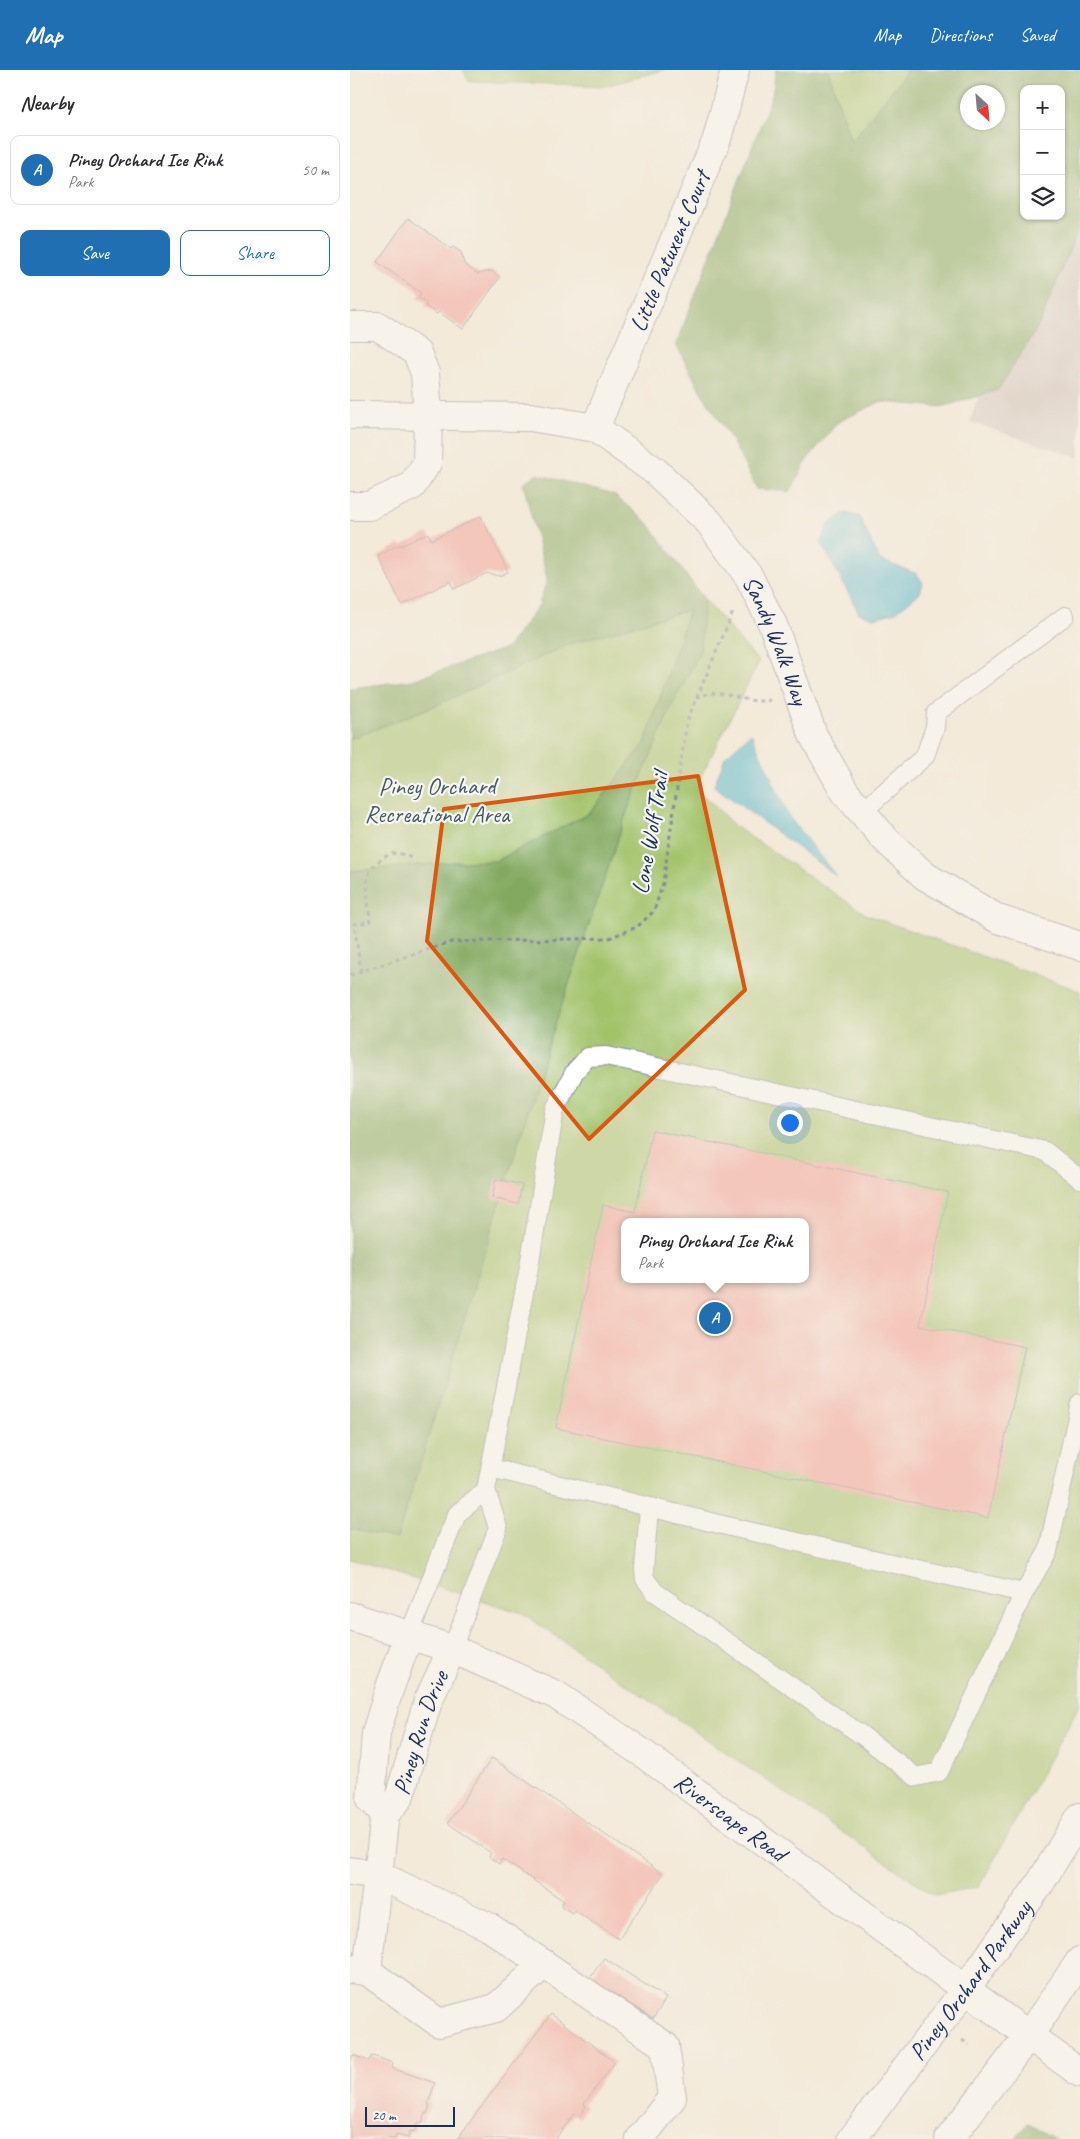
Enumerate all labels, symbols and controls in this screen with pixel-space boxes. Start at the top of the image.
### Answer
text: Map [25,20,62,50]
text: Map [874,24,901,46]
text: Directions [929,24,992,46]
text: Saved [1020,24,1055,46]
north arrow [960,85,1005,130]
map controls [1020,85,1065,220]
button: + [1020,85,1065,130]
text: Nearby [20,90,73,116]
button: − [1020,130,1065,175]
text: Piney Orchard Ice Rink [68,148,222,172]
text: A [33,160,41,180]
text: 50 m [302,160,329,180]
street label: Little Patuxent Court [623,164,718,336]
text: Park [68,172,93,192]
button: layers [1020,175,1065,220]
button: Save [20,230,170,276]
button: Share [180,230,330,276]
street label: Sandy Walk Way [736,571,816,711]
street label: Lone Wolf Trail [625,766,676,896]
park label: Piney Orchard Recreational Area [365,771,511,829]
your location [777,1110,803,1136]
popup [621,1218,809,1283]
text: Piney Orchard Ice Rink [638,1229,792,1253]
text: Park [638,1253,663,1273]
pin: A [699,1299,731,1337]
street label: Piney Run Drive [386,1664,456,1798]
street label: Riverscape Road [668,1766,795,1870]
street label: Piney Orchard Parkway [902,1893,1039,2066]
scale bar [365,2104,455,2127]
text: 20 m [372,2107,396,2124]

